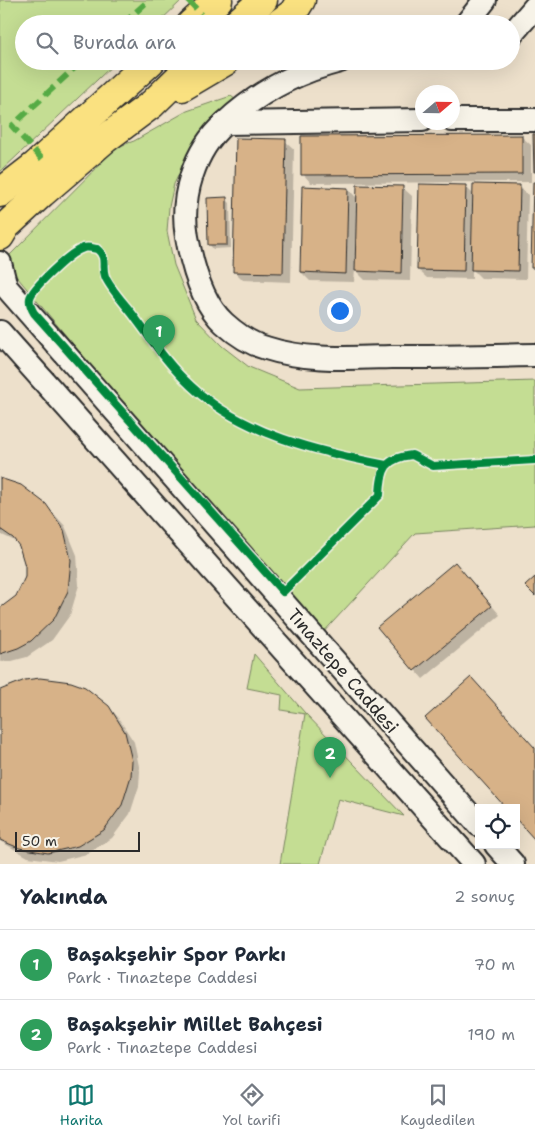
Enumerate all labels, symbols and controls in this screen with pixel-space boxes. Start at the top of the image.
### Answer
search box [15,15,520,70]
icon: search [33,29,61,57]
text: Burada ara [73,30,176,55]
north arrow [415,85,460,130]
your location [327,298,353,324]
pin: 1 [143,315,175,356]
street label: Tınaztepe Caddesi [282,603,404,739]
pin: 2 [314,737,346,778]
map controls [475,804,520,849]
button: locate [475,804,520,849]
scale bar [15,829,140,852]
text: 50 m [22,832,57,850]
text: Yakında [20,883,107,911]
text: 2 sonuç [454,886,515,907]
text: Başakşehir Spor Parkı [67,942,286,967]
text: 1 [32,954,40,975]
text: 70 m [474,954,515,975]
text: Park · Tınaztepe Caddesi [67,967,258,988]
text: Başakşehir Millet Bahçesi [67,1012,323,1037]
text: 2 [30,1024,42,1045]
text: 190 m [468,1024,515,1045]
text: Park · Tınaztepe Caddesi [67,1037,258,1058]
tab: Harita [60,1081,103,1129]
tab: Yol tarifi [223,1081,281,1129]
tab: Kaydedilen [400,1081,475,1129]

